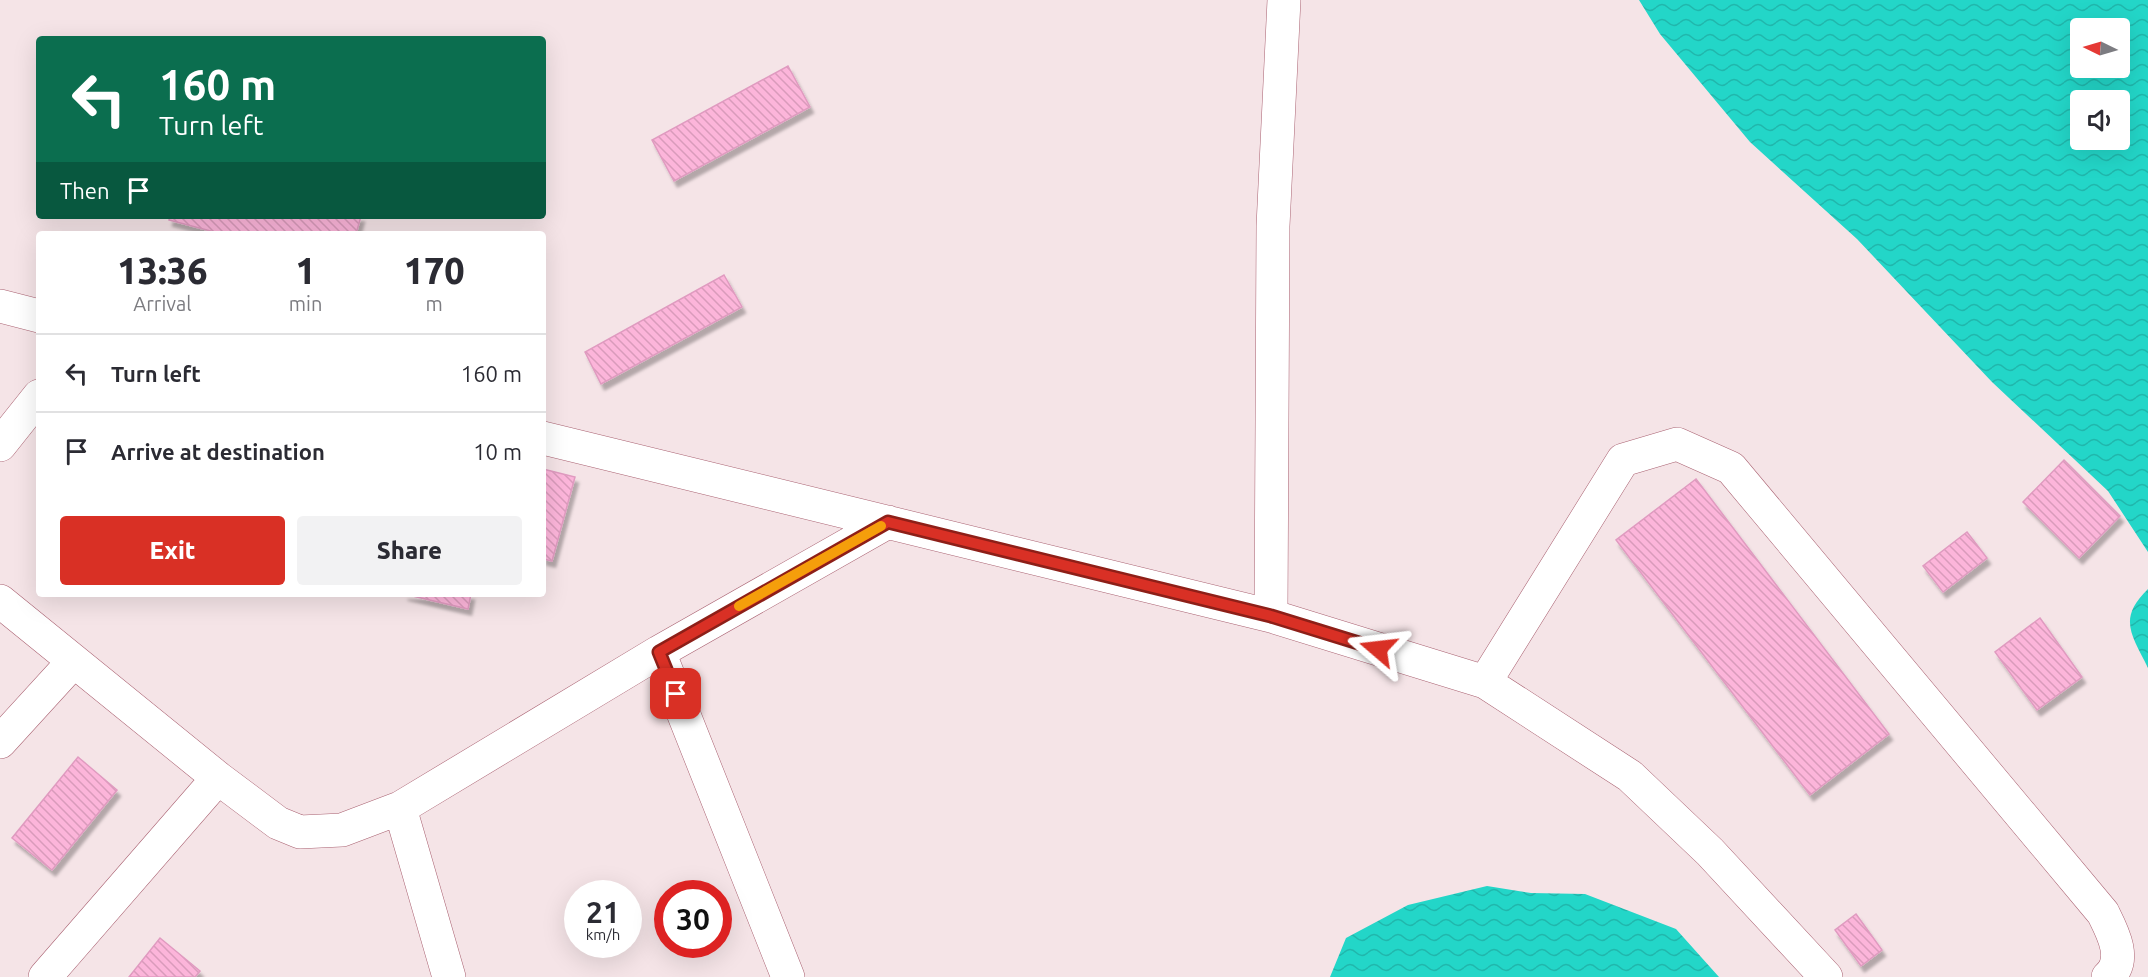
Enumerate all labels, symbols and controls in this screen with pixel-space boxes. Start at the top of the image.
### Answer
north arrow [2070,18,2130,78]
map controls [2070,18,2130,150]
icon: left [60,60,138,138]
text: 160 m [159,61,276,108]
button: sound [2070,90,2130,150]
text: Turn left [159,110,263,140]
icon: arrive [122,174,155,207]
text: Then [60,178,110,203]
text: 13:36 [117,250,207,291]
text: 1 [295,250,316,291]
text: 170 [404,250,465,291]
text: Arrival [133,292,192,315]
text: min [289,292,322,315]
text: m [426,292,443,315]
icon: left [60,357,93,390]
text: Turn left [111,361,201,386]
text: 160 m [461,361,522,386]
icon: arrive [60,435,93,468]
text: Arrive at destination [111,439,325,464]
text: 10 m [473,439,522,464]
button: Exit [60,516,285,585]
button: Share [297,516,522,585]
position arrow [1346,617,1410,681]
pin [650,668,701,719]
icon: arrive [659,677,692,710]
speed limit sign: 30 [654,880,732,958]
text: 21 [586,895,620,929]
text: km/h [586,926,620,943]

